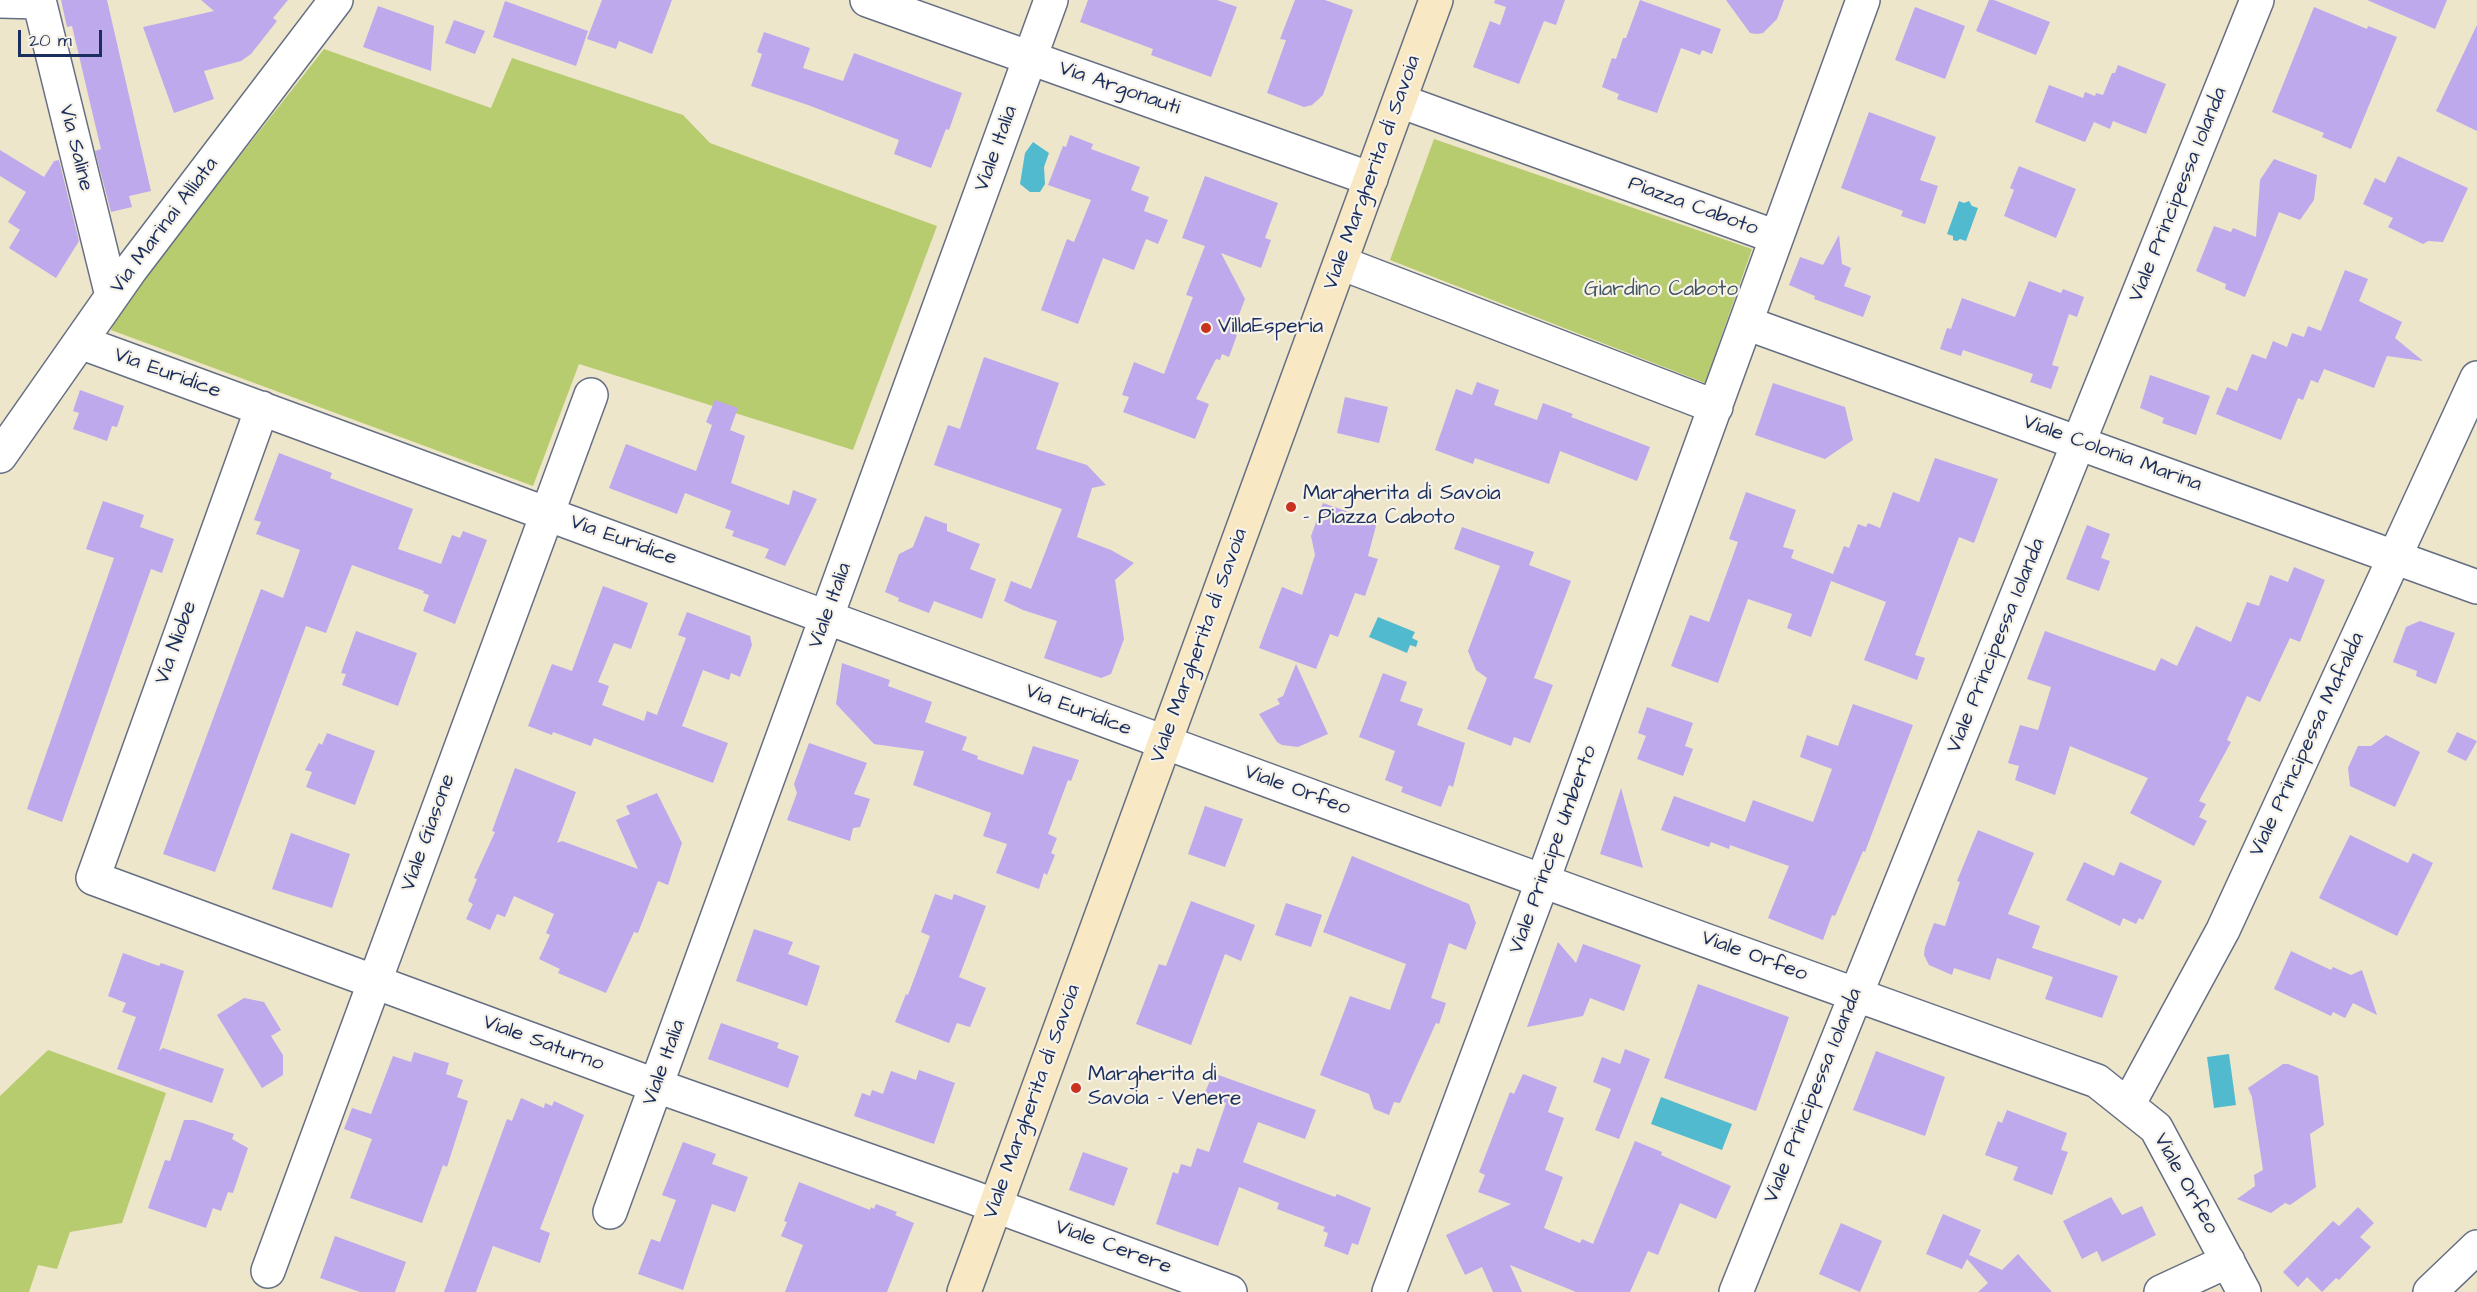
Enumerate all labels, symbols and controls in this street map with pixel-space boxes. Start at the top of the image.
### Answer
scale bar [21,18,105,56]
text: 20 m [29,28,72,53]
street label: Viale Margherita di Savoia [1319,52,1427,294]
street label: Via Argonauti [1055,56,1183,122]
street label: Viale Principessa Iolanda [2124,84,2234,306]
street label: Via Saline [52,102,98,194]
street label: Viale Italia [970,103,1024,195]
street label: Via Marinai Alliata [106,153,224,299]
street label: Piazza Caboto [1625,172,1761,242]
park label: Giardino Caboto [1584,278,1738,304]
place label: VillaEsperia [1218,315,1323,341]
marker: VillaEsperia [1199,321,1213,335]
street label: Via Euridice [110,343,224,405]
street label: Viale Colonia Marina [2019,410,2205,498]
place label: Margherita di Savoia - Piazza Caboto [1303,482,1501,532]
marker: Margherita di Savoia - Piazza Caboto [1284,500,1298,514]
street label: Via Euridice [566,510,680,572]
street label: Viale Margherita di Savoia [1146,525,1254,767]
street label: Viale Principessa Iolanda [1942,535,2052,757]
street label: Viale Italia [804,560,858,652]
street label: Via Niobe [150,598,204,688]
street label: Viale Principessa Mafalda [2245,629,2371,861]
street label: Via Euridice [1021,679,1135,743]
street label: Viale Principe Umberto [1505,742,1603,958]
street label: Viale Orfeo [1240,760,1354,822]
street label: Viale Giasone [396,771,462,895]
street label: Viale Orfeo [1697,926,1811,988]
street label: Viale Margherita di Savoia [979,981,1087,1223]
street label: Viale Principessa Iolanda [1759,985,1869,1207]
street label: Viale Saturno [479,1010,607,1078]
street label: Viale Italia [638,1017,692,1109]
place label: Margherita di Savoia - Venere [1088,1063,1241,1113]
marker: Margherita di Savoia - Venere [1069,1081,1083,1095]
street label: Viale Orfeo [2147,1129,2223,1239]
street label: Viale Cerere [1051,1215,1175,1281]

